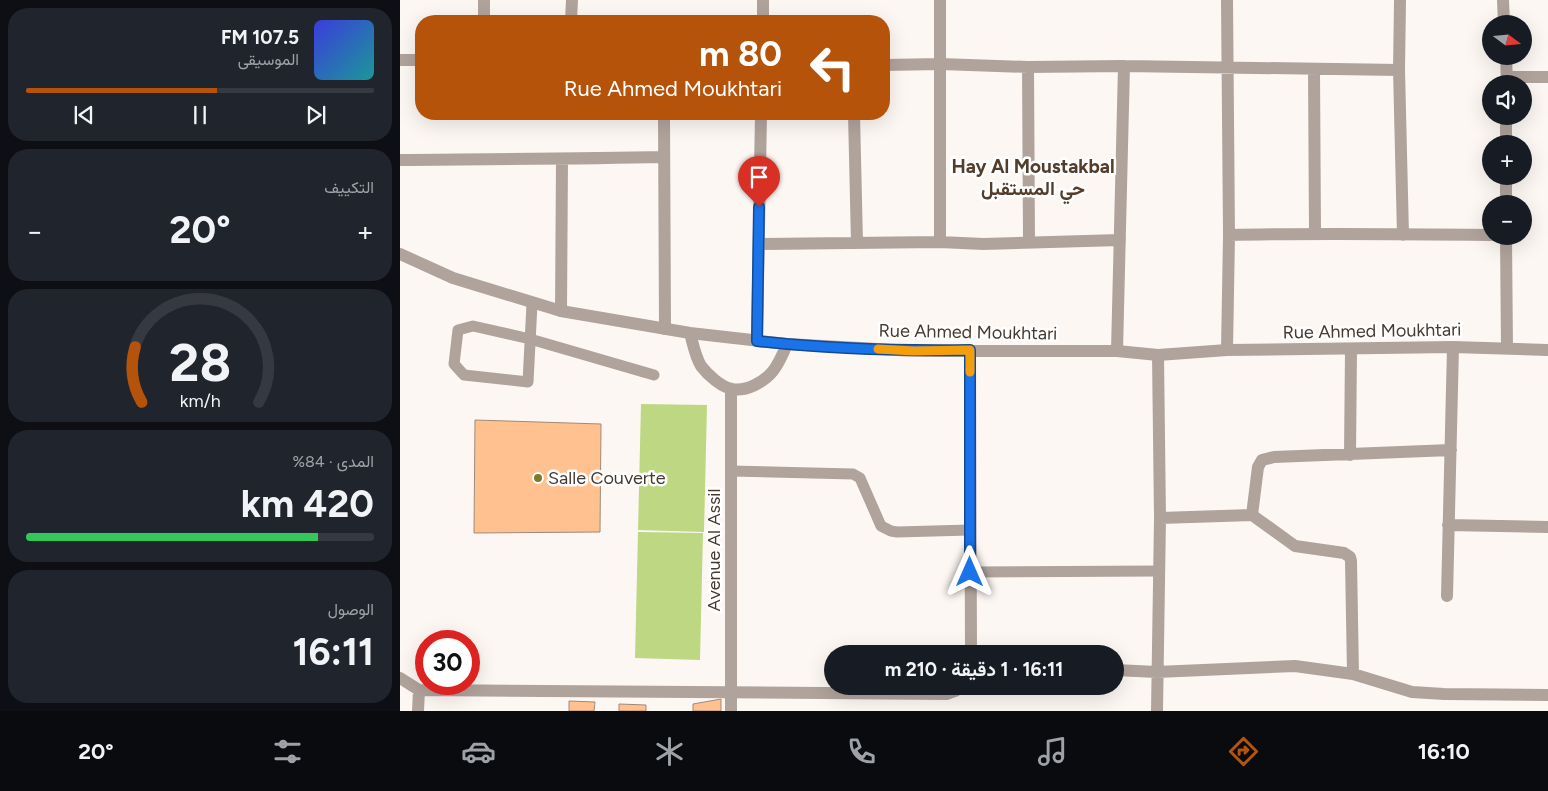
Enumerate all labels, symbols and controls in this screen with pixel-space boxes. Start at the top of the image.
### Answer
north arrow [1482,15,1532,65]
map controls [1482,15,1532,245]
text: 107.5 FM [221,26,299,49]
text: 80 m [699,33,782,75]
icon: left [800,35,865,100]
text: الموسيقى [238,50,299,69]
text: Rue Ahmed Moukhtari [564,75,782,102]
button: sound [1482,75,1532,125]
icon: previous [70,101,98,129]
icon: pause [186,101,214,129]
icon: next [302,101,330,129]
button: + [1482,135,1532,185]
district label: Hay Al Moustakbal حي المستقبل [951,155,1115,205]
pin [738,156,780,207]
icon: arrive [745,163,773,191]
text: التكييف [324,178,374,197]
button: − [1482,195,1532,245]
text: 20° [170,207,231,253]
text: − [26,214,43,248]
text: + [357,214,374,248]
street label: Rue Ahmed Moukhtari [1283,318,1461,344]
street label: Rue Ahmed Moukhtari [879,319,1057,345]
text: 28 [169,332,231,394]
text: km/h [180,390,220,411]
text: المدى · 84% [292,452,374,471]
place label: Salle Couverte [548,467,666,489]
marker: Salle Couverte [532,472,544,484]
text: 420 km [241,481,374,527]
street label: Avenue Al Assil [703,489,725,612]
position arrow [943,545,995,597]
text: الوصول [328,600,374,619]
text: 16:11 [292,629,374,675]
speed limit sign: 30 [415,630,480,695]
text: 16:11 · 1 دقيقة · 210 m [885,658,1063,681]
icon: filters [270,734,305,769]
icon: car [461,734,496,769]
icon: climate [652,734,687,769]
icon: phone [844,734,879,769]
icon: music [1035,734,1070,769]
icon: directions [1226,734,1261,769]
text: 20° [78,738,114,765]
text: 16:10 [1418,738,1470,765]

